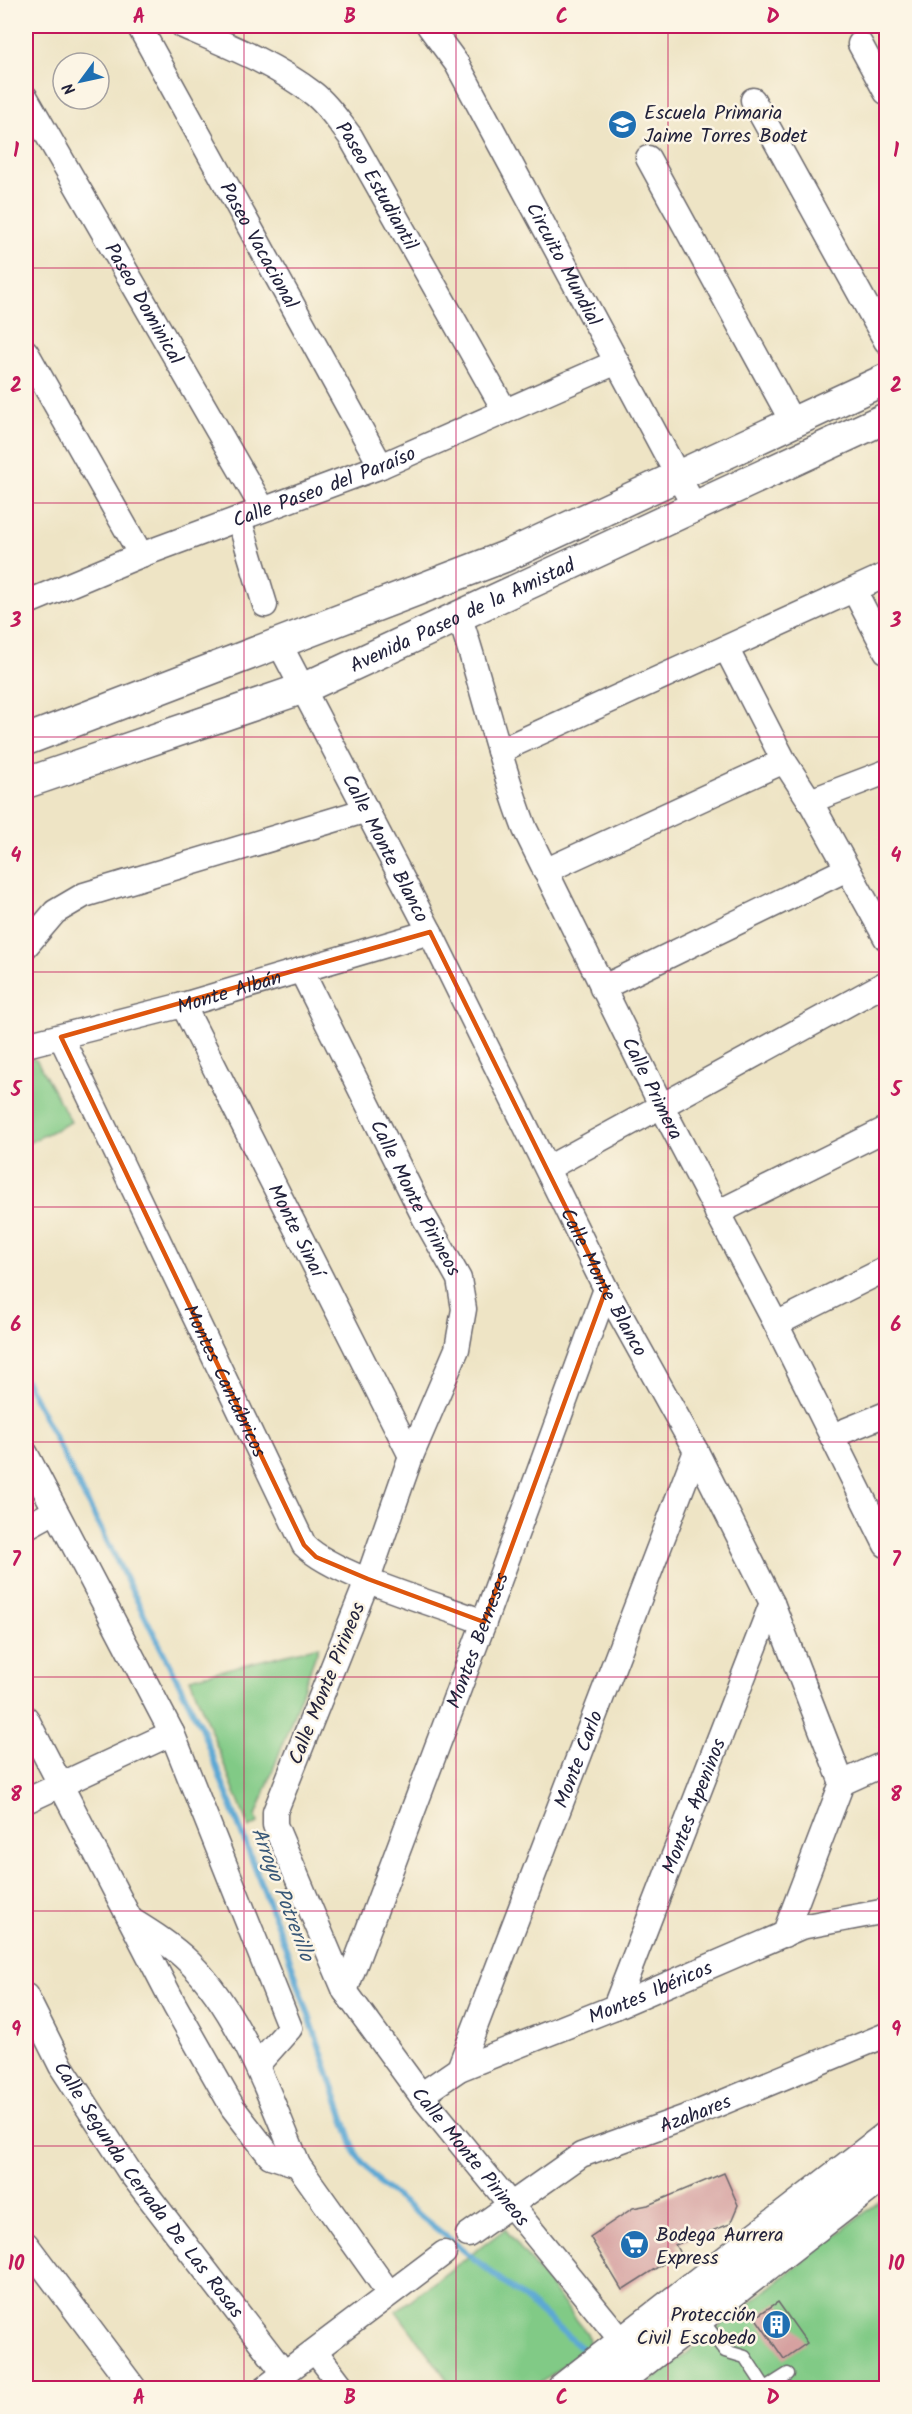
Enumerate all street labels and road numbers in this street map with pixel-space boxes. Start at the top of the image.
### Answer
street label: Paseo Estudiantil [326,115,426,257]
street label: Paseo Vacacional [210,177,306,316]
street label: Circuito Mundial [516,197,609,333]
street label: Paseo Dominical [95,237,191,371]
street label: Calle Paseo del Paraíso [229,439,421,538]
street label: Avenida Paseo de la Amistad [345,550,582,683]
street label: Calle Monte Blanco [332,768,436,929]
street label: Monte Albán [173,963,286,1024]
street label: Calle Primera [612,1032,691,1146]
street label: Calle Monte Pirineos [360,1115,469,1283]
street label: Monte Sinaí [258,1179,333,1286]
street label: Calle Monte Blanco [550,1203,655,1363]
street label: Montes Cantábricos [173,1300,274,1464]
street label: Montes Berneses [439,1568,519,1713]
street label: Calle Monte Pirineos [281,1597,375,1770]
street label: Monte Carlo [546,1706,613,1813]
street label: Montes Apeninos [654,1733,736,1879]
street label: Montes Ibéricos [584,1953,718,2034]
street label: Calle Segunda Cerrada De Las Rosas [44,2056,251,2326]
street label: Calle Monte Pirineos [402,2081,537,2235]
street label: Azahares [655,2086,737,2143]

